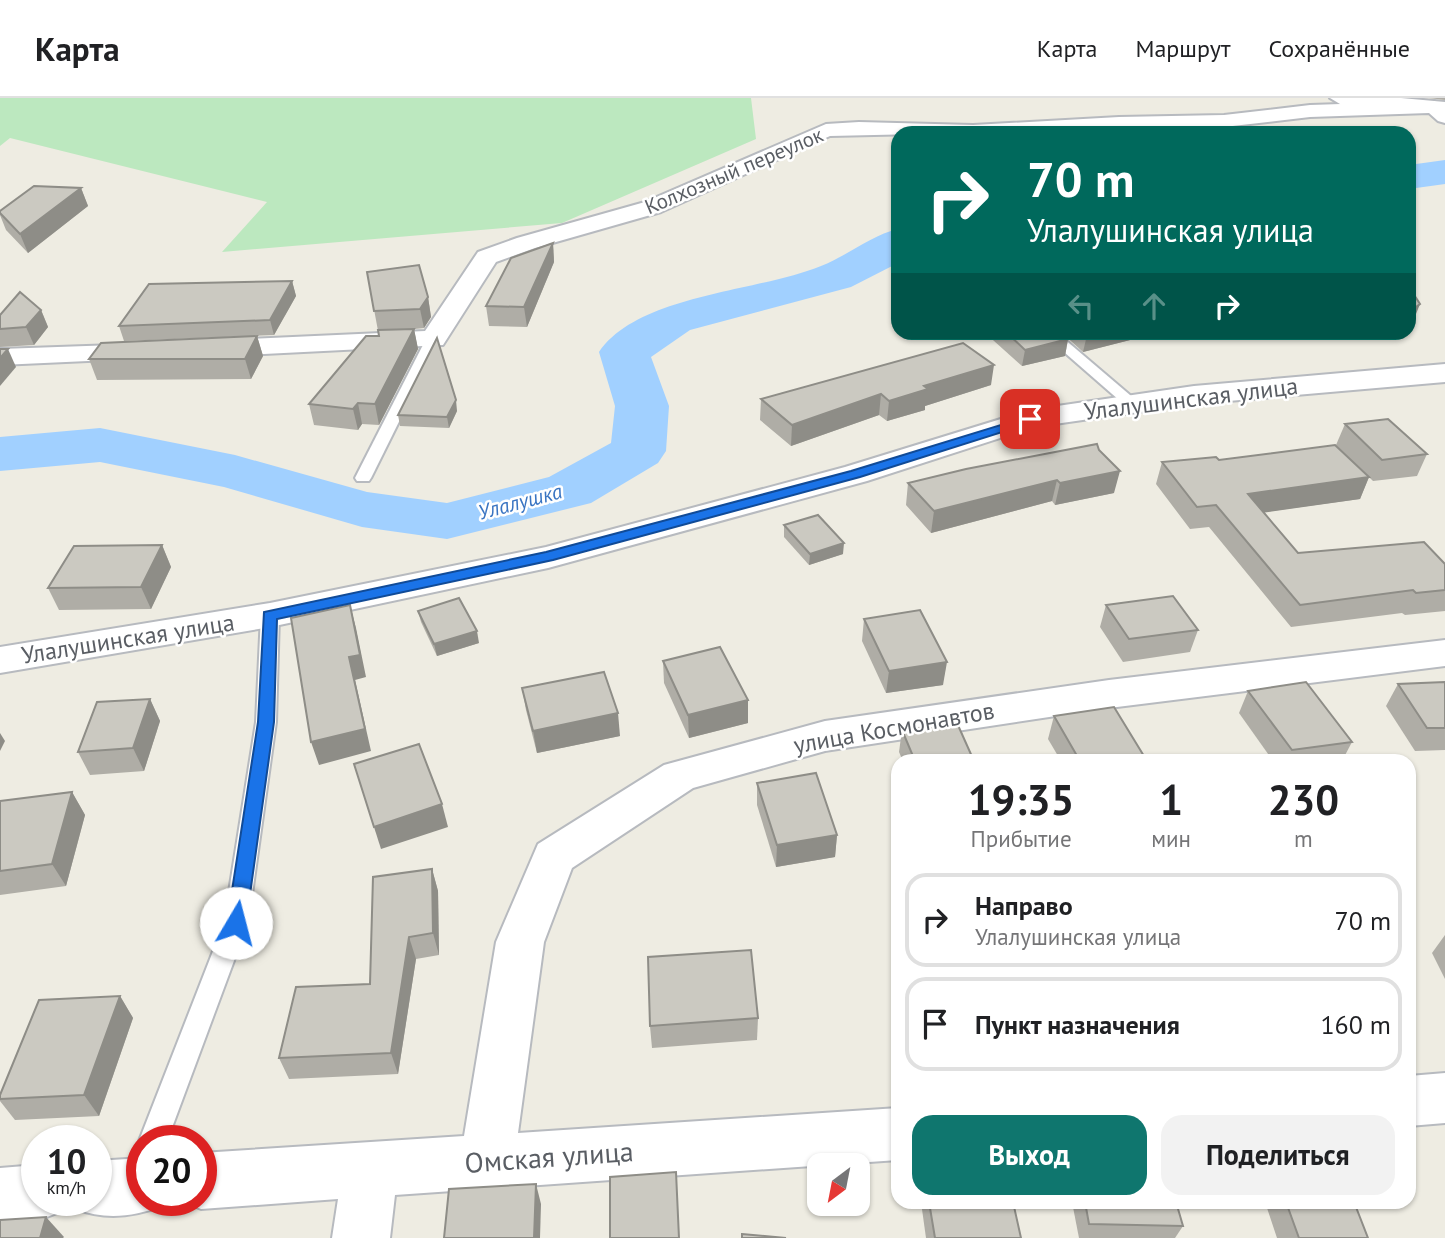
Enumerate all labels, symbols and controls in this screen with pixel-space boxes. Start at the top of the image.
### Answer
text: Карта [35,27,120,70]
text: Карта [1037,33,1097,64]
text: Маршрут [1135,33,1230,64]
text: Сохранённые [1268,33,1410,64]
street label: Колхозный переулок [641,121,827,220]
text: 70 m [1027,147,1134,211]
icon: right [912,154,1003,245]
text: Улалушинская улица [1027,209,1314,251]
icon: left [1062,287,1100,325]
icon: ahead [1135,287,1173,325]
icon: right [1208,287,1246,325]
street label: Улалушинская улица [1082,370,1300,427]
pin [1000,389,1060,449]
icon: arrive [1011,400,1049,438]
water label: Улалушка [475,477,566,526]
street label: Улалушинская улица [19,606,237,671]
street label: улица Космонавтов [791,695,997,760]
text: 19:35 [968,772,1074,827]
text: 1 [1159,772,1183,827]
text: 230 [1268,772,1339,827]
text: Прибытие [971,824,1072,853]
text: мин [1151,824,1191,853]
text: m [1294,824,1313,853]
position arrow [199,886,273,960]
text: Направо [975,889,1073,922]
icon: right [916,901,954,939]
text: 70 m [1335,904,1391,937]
text: Улалушинская улица [975,922,1181,951]
icon: arrive [916,1005,954,1043]
text: Пункт назначения [975,1008,1180,1041]
text: 160 m [1320,1008,1391,1041]
button: Выход [912,1115,1147,1195]
button: Поделиться [1161,1115,1395,1195]
speed limit sign: 20 [126,1125,217,1216]
street label: Омская улица [463,1132,635,1181]
text: 10 [47,1138,86,1184]
north arrow [807,1153,870,1216]
map controls [807,1153,870,1216]
text: km/h [47,1176,86,1199]

